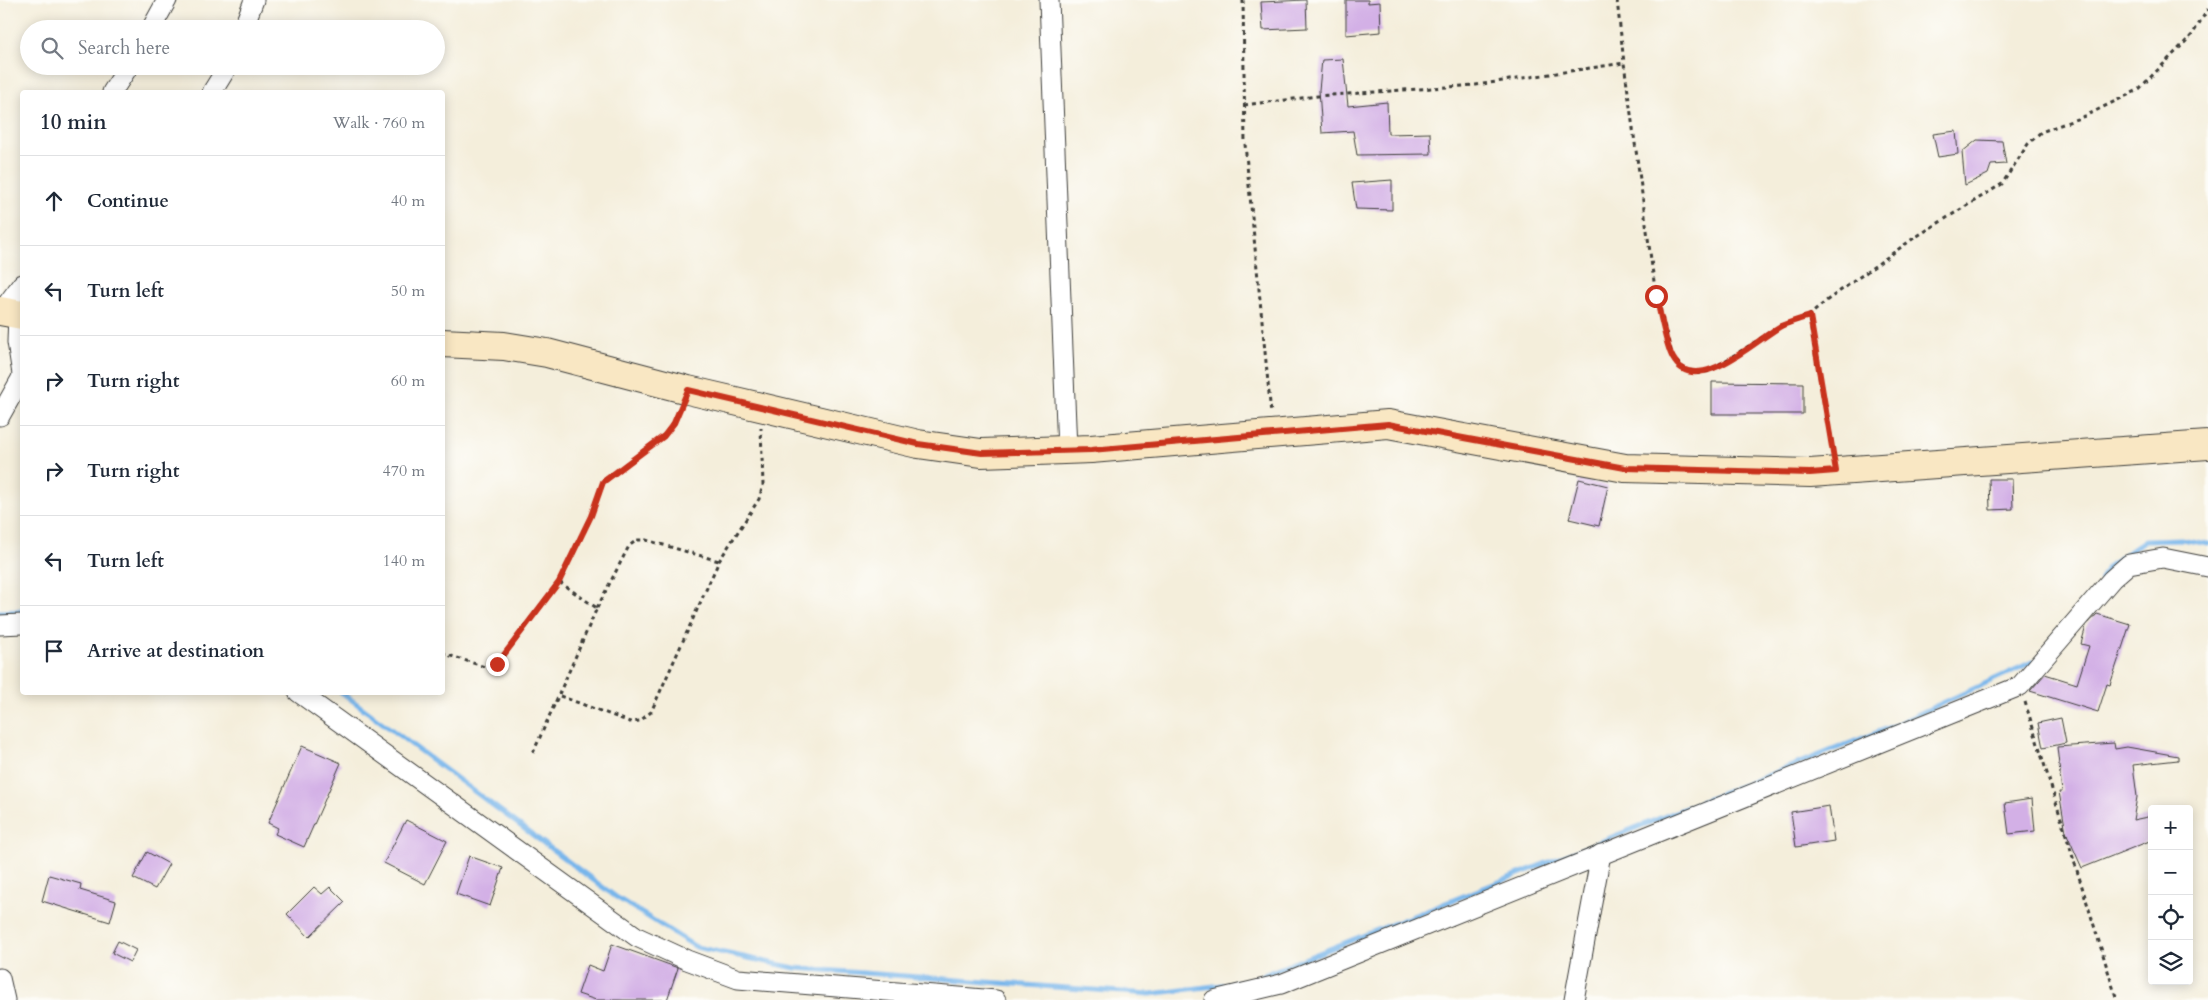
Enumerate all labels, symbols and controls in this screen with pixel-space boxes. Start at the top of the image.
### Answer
search box [20,20,445,75]
icon: search [38,34,66,62]
text: Search here [78,35,170,61]
text: 10 min [40,108,107,137]
text: Walk · 760 m [333,112,425,134]
icon: ahead [40,187,68,215]
text: Continue [87,188,169,214]
text: 40 m [391,190,425,212]
icon: left [40,277,68,305]
text: Turn left [87,278,164,304]
text: 50 m [391,280,425,302]
route start [1645,285,1668,308]
icon: right [40,367,68,395]
text: Turn right [87,368,179,394]
text: 60 m [391,370,425,392]
icon: right [40,457,68,485]
text: Turn right [87,458,179,484]
text: 470 m [383,460,425,482]
icon: left [40,547,68,575]
text: Turn left [87,548,164,574]
text: 140 m [383,550,425,572]
icon: arrive [40,637,68,665]
text: Arrive at destination [87,638,264,664]
route end [486,653,509,676]
map controls [2148,805,2193,985]
button: + [2148,805,2193,850]
button: − [2148,850,2193,895]
button: locate [2148,895,2193,940]
button: layers [2148,940,2193,985]

